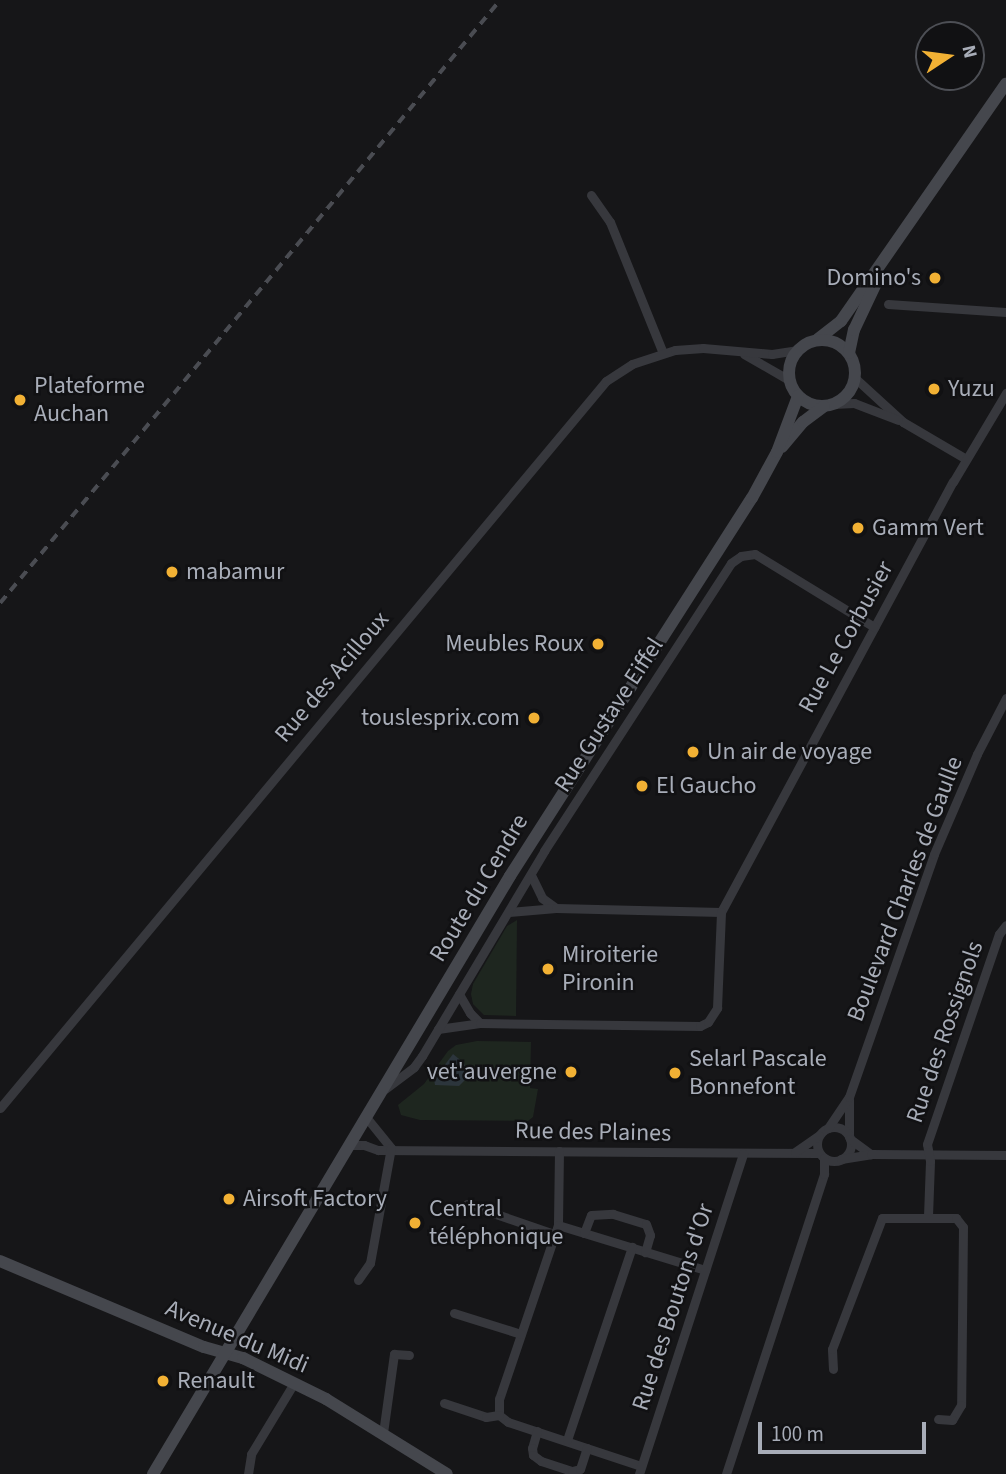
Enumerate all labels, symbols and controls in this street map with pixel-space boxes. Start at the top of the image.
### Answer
north arrow [915,21,985,91]
text: N [954,42,984,61]
place label: Domino's [826,264,921,292]
marker: Domino's [927,270,943,286]
place label: Plateforme Auchan [34,372,145,428]
place label: Yuzu [948,375,995,403]
marker: Yuzu [926,381,942,397]
marker: Plateforme Auchan [12,392,28,408]
place label: Gamm Vert [872,514,984,542]
marker: Gamm Vert [850,520,866,536]
street label: Rue Le Corbusier [792,556,900,718]
place label: mabamur [186,558,284,586]
marker: mabamur [164,564,180,580]
street label: Rue des Acilloux [269,606,395,748]
place label: Meubles Roux [445,630,584,658]
street label: Rue Gustave Eiffel [548,632,670,798]
marker: Meubles Roux [590,636,606,652]
place label: touslesprix.com [361,704,520,732]
marker: touslesprix.com [526,710,542,726]
place label: Un air de voyage [707,738,872,766]
marker: Un air de voyage [685,744,701,760]
street label: Boulevard Charles de Gaulle [841,752,969,1026]
place label: El Gaucho [656,772,757,800]
marker: El Gaucho [634,778,650,794]
street label: Route du Cendre [424,809,534,967]
street label: Rue des Rossignols [900,937,990,1127]
place label: Miroiterie Pironin [562,941,658,997]
marker: Miroiterie Pironin [540,961,556,977]
place label: Selarl Pascale Bonnefont [689,1045,827,1101]
place label: vet'auvergne [427,1058,557,1086]
marker: vet'auvergne [563,1064,579,1080]
marker: Selarl Pascale Bonnefont [667,1065,683,1081]
street label: Rue des Plaines [515,1116,671,1148]
place label: Airsoft Factory [243,1185,387,1213]
marker: Airsoft Factory [221,1191,237,1207]
place label: Central téléphonique [429,1195,563,1251]
street label: Rue des Boutons d'Or [626,1200,720,1414]
marker: Central téléphonique [407,1215,423,1231]
street label: Avenue du Midi [161,1294,313,1380]
place label: Renault [177,1367,255,1395]
marker: Renault [155,1373,171,1389]
scale bar [761,1408,929,1452]
text: 100 m [771,1419,824,1449]

